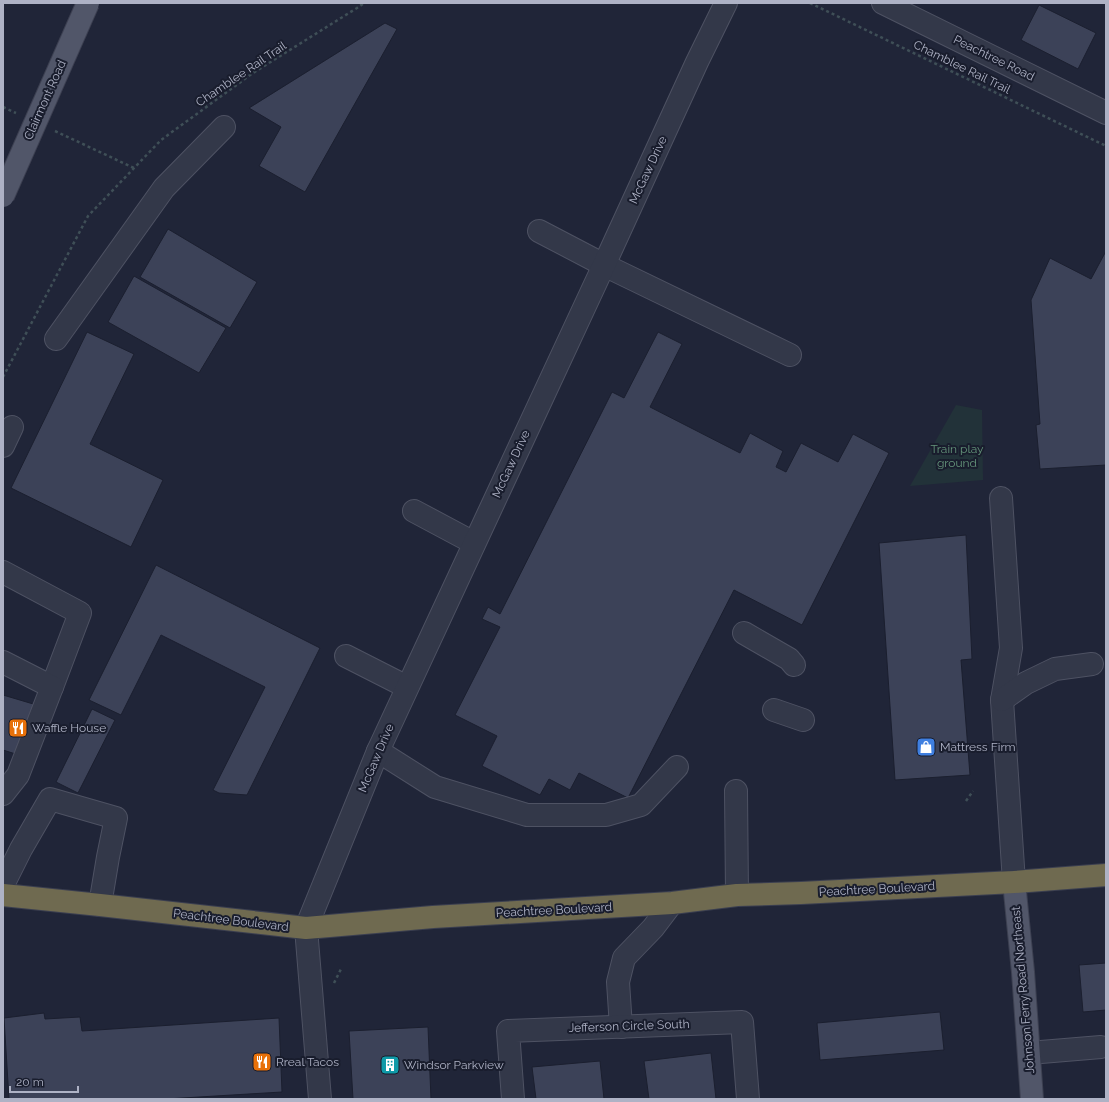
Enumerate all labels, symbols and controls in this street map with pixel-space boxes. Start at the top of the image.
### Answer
street label: Peachtree Road [951,32,1037,84]
street label: Chamblee Rail Trail [911,37,1013,97]
street label: Chamblee Rail Trail [193,38,289,109]
street label: Clairmont Road [21,58,69,142]
street label: McGaw Drive [626,134,670,206]
street label: McGaw Drive [489,428,533,500]
park label: Train play ground [930,442,984,470]
restaurant icon: Waffle House [7,717,29,739]
place label: Waffle House [32,721,106,735]
street label: McGaw Drive [355,722,397,794]
shop icon: Mattress Firm [915,736,937,758]
place label: Mattress Firm [940,740,1016,754]
street label: Peachtree Boulevard [819,879,935,899]
street label: Peachtree Boulevard [496,900,612,920]
street label: Peachtree Boulevard [172,906,290,934]
street label: Johnson Ferry Road Northeast [1009,906,1037,1074]
street label: Jefferson Circle South [568,1017,690,1035]
restaurant icon: Rreal Tacos [251,1051,273,1073]
building icon: Windsor Parkview [379,1054,401,1076]
place label: Rreal Tacos [276,1055,339,1069]
place label: Windsor Parkview [404,1058,504,1072]
scale bar [10,1068,78,1094]
text: 20 m [16,1075,44,1089]

